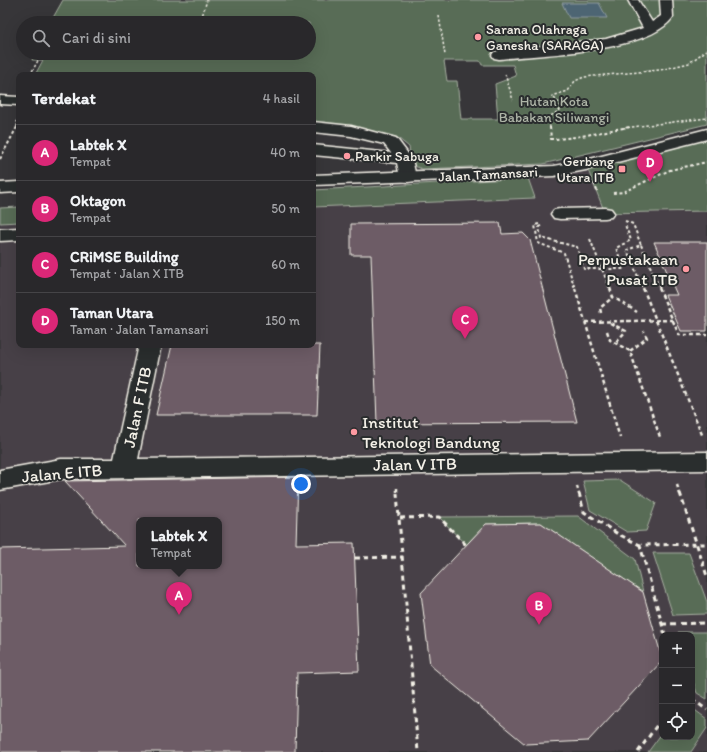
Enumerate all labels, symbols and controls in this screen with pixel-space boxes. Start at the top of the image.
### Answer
search box [16,16,316,60]
place label: Sarana Olahraga Ganesha (SARAGA) [486,21,604,54]
icon: search [30,27,52,49]
text: Cari di sini [62,29,131,47]
marker: Sarana Olahraga Ganesha (SARAGA) [473,32,483,42]
text: Terdekat [32,88,96,108]
text: 4 hasil [263,91,300,106]
park label: Hutan Kota Babakan Siliwangi [499,93,609,126]
text: Labtek X [70,136,127,154]
text: A [41,145,49,160]
text: 40 m [270,145,300,160]
place label: Parkir Sabuga [355,148,439,165]
pin: D [637,149,663,182]
marker: Parkir Sabuga [342,151,352,161]
place label: Gerbang Utara ITB [557,153,615,186]
text: Tempat [70,154,111,169]
street label: Jalan Tamansari [438,163,538,186]
marker: Gerbang Utara ITB [617,164,627,174]
text: Oktagon [70,192,126,210]
text: B [41,201,49,216]
text: 50 m [271,201,300,216]
text: Tempat [70,210,111,225]
text: CRiMSE Building [70,248,178,266]
place label: Perpustakaan Pusat ITB [578,249,678,289]
text: C [41,257,49,272]
text: 60 m [271,257,300,272]
marker: Perpustakaan Pusat ITB [681,264,691,274]
text: Tempat · Jalan X ITB [70,266,184,281]
text: Taman Utara [70,304,153,322]
pin: C [452,306,478,339]
text: D [41,313,49,328]
text: 150 m [265,313,300,328]
text: Taman · Jalan Tamansari [70,322,209,337]
street label: Jalan F ITB [119,365,155,449]
place label: Institut Teknologi Bandung [362,412,501,452]
marker: Institut Teknologi Bandung [349,427,359,437]
street label: Jalan V ITB [373,453,457,475]
street label: Jalan E ITB [21,459,103,486]
your location [291,474,311,494]
popup [136,517,222,569]
text: Labtek X [151,527,207,545]
text: Tempat [151,545,192,560]
pin: A [166,582,192,615]
pin: B [526,592,552,625]
map controls [659,632,695,740]
button: + [659,632,695,668]
button: − [659,668,695,704]
button: locate [659,704,695,740]

